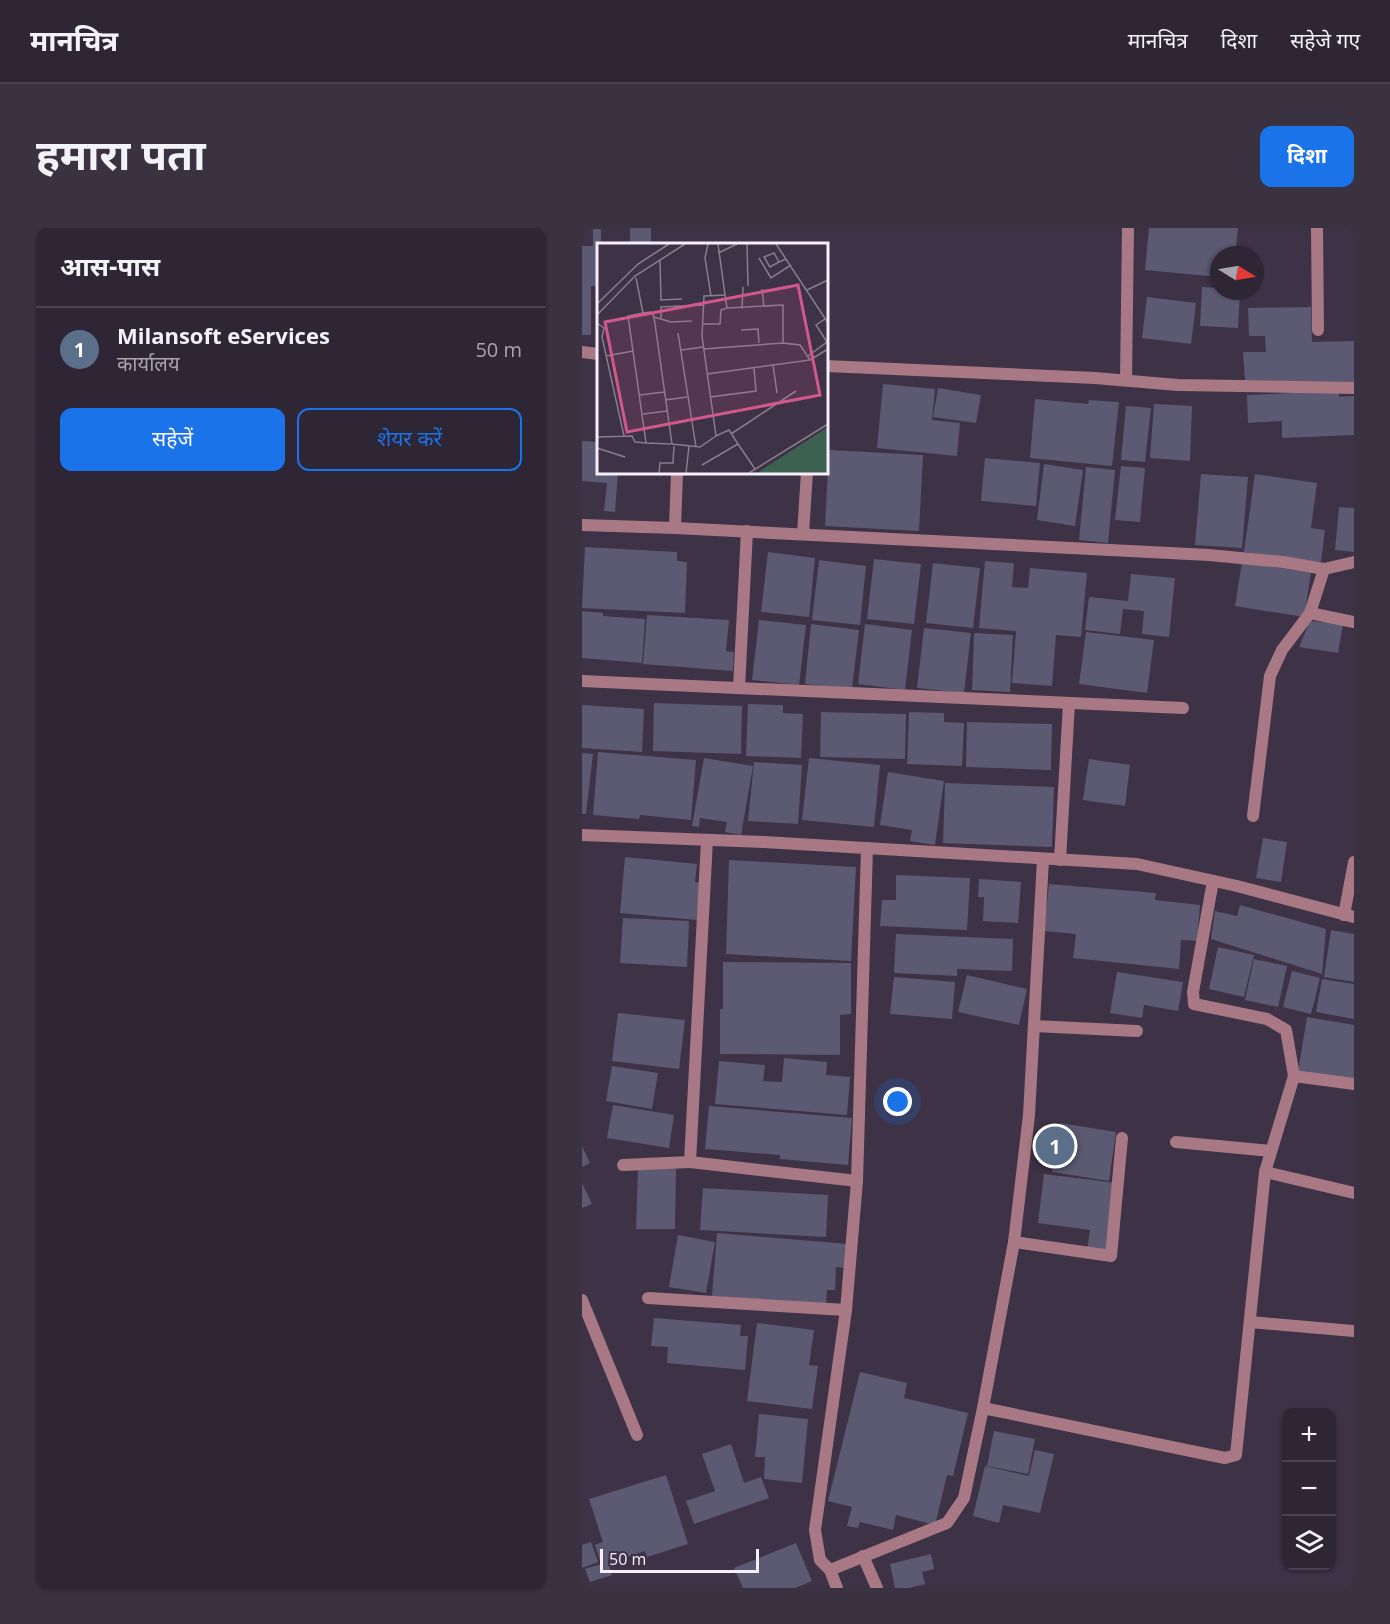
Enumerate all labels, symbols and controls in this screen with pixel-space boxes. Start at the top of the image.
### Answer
text: मानचित्र [30,21,118,59]
text: मानचित्र [1128,26,1188,54]
text: दिशा [1221,26,1257,54]
text: सहेजे गए [1290,26,1360,54]
text: हमारा पता [36,125,206,182]
button: दिशा [1260,126,1354,187]
inset map [597,243,828,474]
north arrow [1210,246,1264,300]
text: आस-पास [60,248,160,284]
text: Milansoft eServices [117,320,330,350]
text: 1 [74,336,85,363]
text: 50 m [475,336,522,363]
text: कार्यालय [117,350,179,377]
button: सहेजें [60,408,285,471]
button: शेयर करें [297,408,522,471]
your location [883,1087,912,1116]
pin: 1 [1036,1124,1074,1168]
map controls [1282,1408,1336,1570]
button: + [1282,1408,1336,1462]
button: − [1282,1462,1336,1516]
button: layers [1282,1516,1336,1570]
scale bar [600,1546,759,1574]
text: 50 m [609,1548,646,1570]

